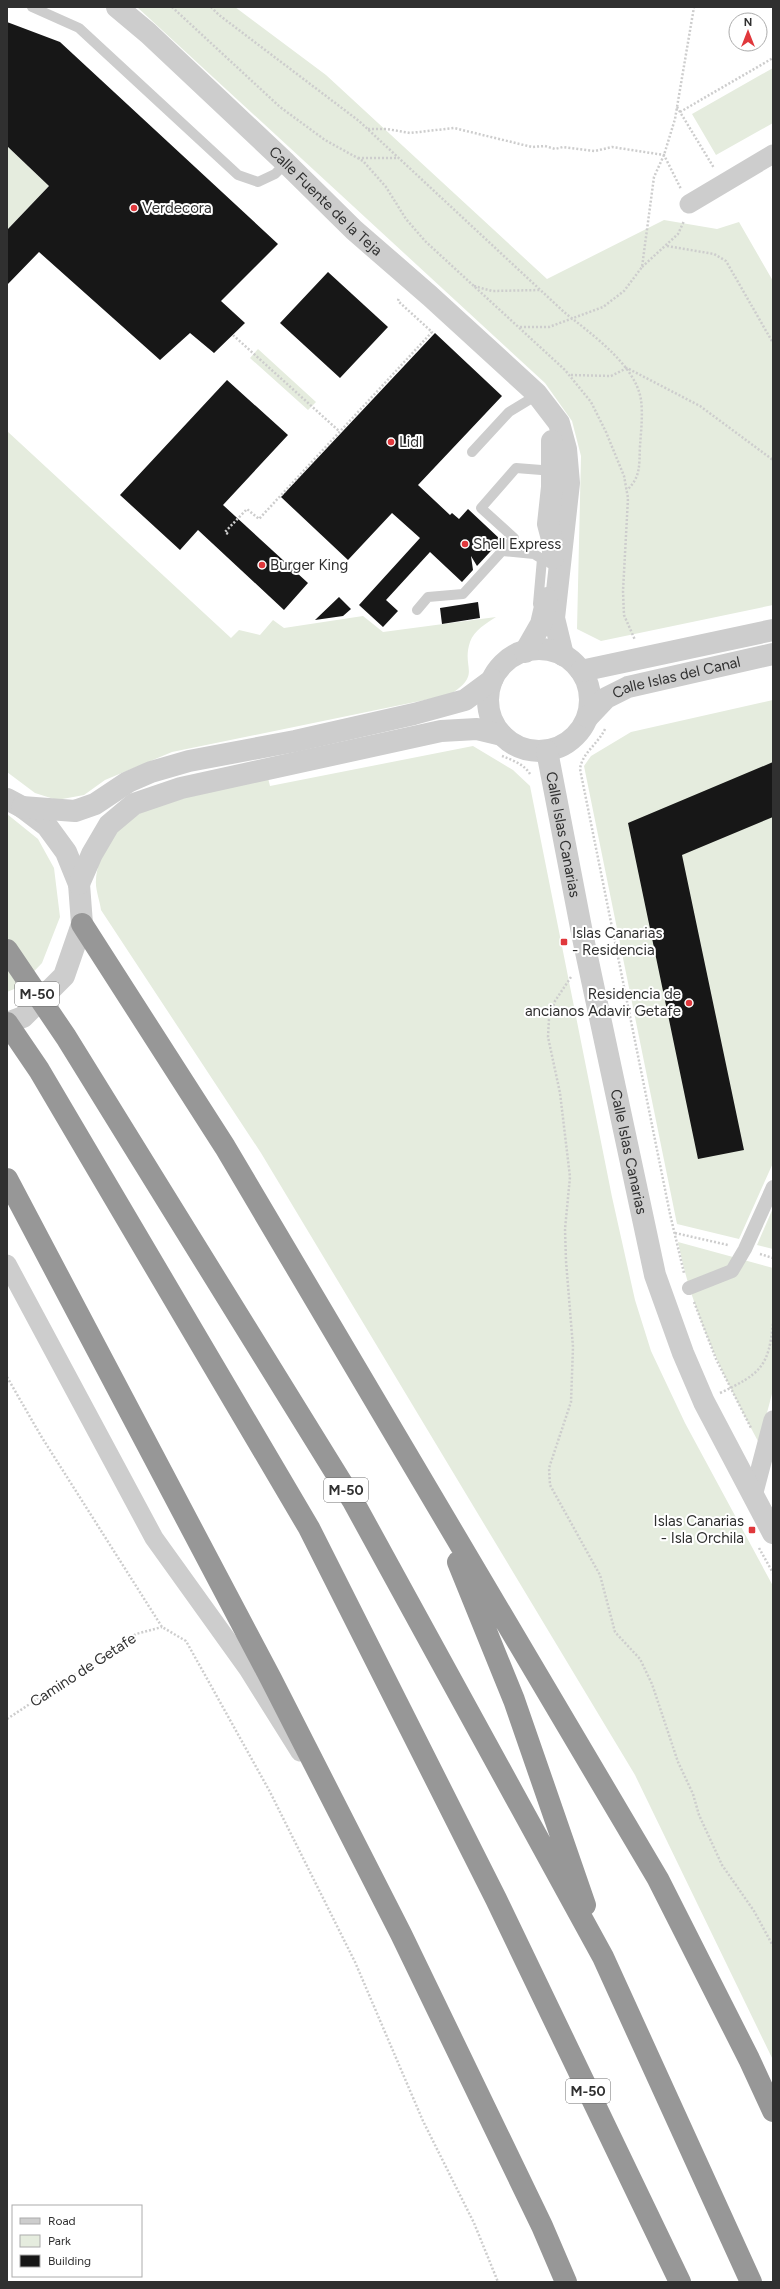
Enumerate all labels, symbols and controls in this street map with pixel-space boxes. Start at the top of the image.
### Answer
north arrow [728,12,768,52]
text: N [744,16,752,29]
street label: Calle Fuente de la Teja [265,143,386,259]
place label: Verdecora [142,199,212,217]
marker: Verdecora [129,203,139,213]
place label: Lidl [399,433,422,451]
marker: Lidl [386,437,396,447]
place label: Shell Express [473,535,561,553]
marker: Shell Express [460,539,470,549]
place label: Burger King [270,556,348,574]
marker: Burger King [257,560,267,570]
street label: Calle Islas del Canal [609,653,742,702]
street label: Calle Islas Canarias [542,770,584,899]
place label: Islas Canarias - Residencia [572,924,662,959]
marker: Islas Canarias - Residencia [559,937,569,947]
road number: M-50 [15,982,59,1006]
place label: Residencia de ancianos Adavir Getafe [525,985,681,1020]
marker: Residencia de ancianos Adavir Getafe [684,998,694,1008]
street label: Calle Islas Canarias [607,1088,651,1216]
road number: M-50 [324,1478,368,1502]
place label: Islas Canarias - Isla Orchila [654,1512,744,1547]
marker: Islas Canarias - Isla Orchila [747,1525,757,1535]
street label: Camino de Getafe [27,1629,139,1711]
road number: M-50 [566,2079,610,2103]
legend [12,2205,142,2277]
text: Road [48,2214,76,2228]
text: Park [48,2234,71,2248]
text: Building [48,2254,91,2268]

